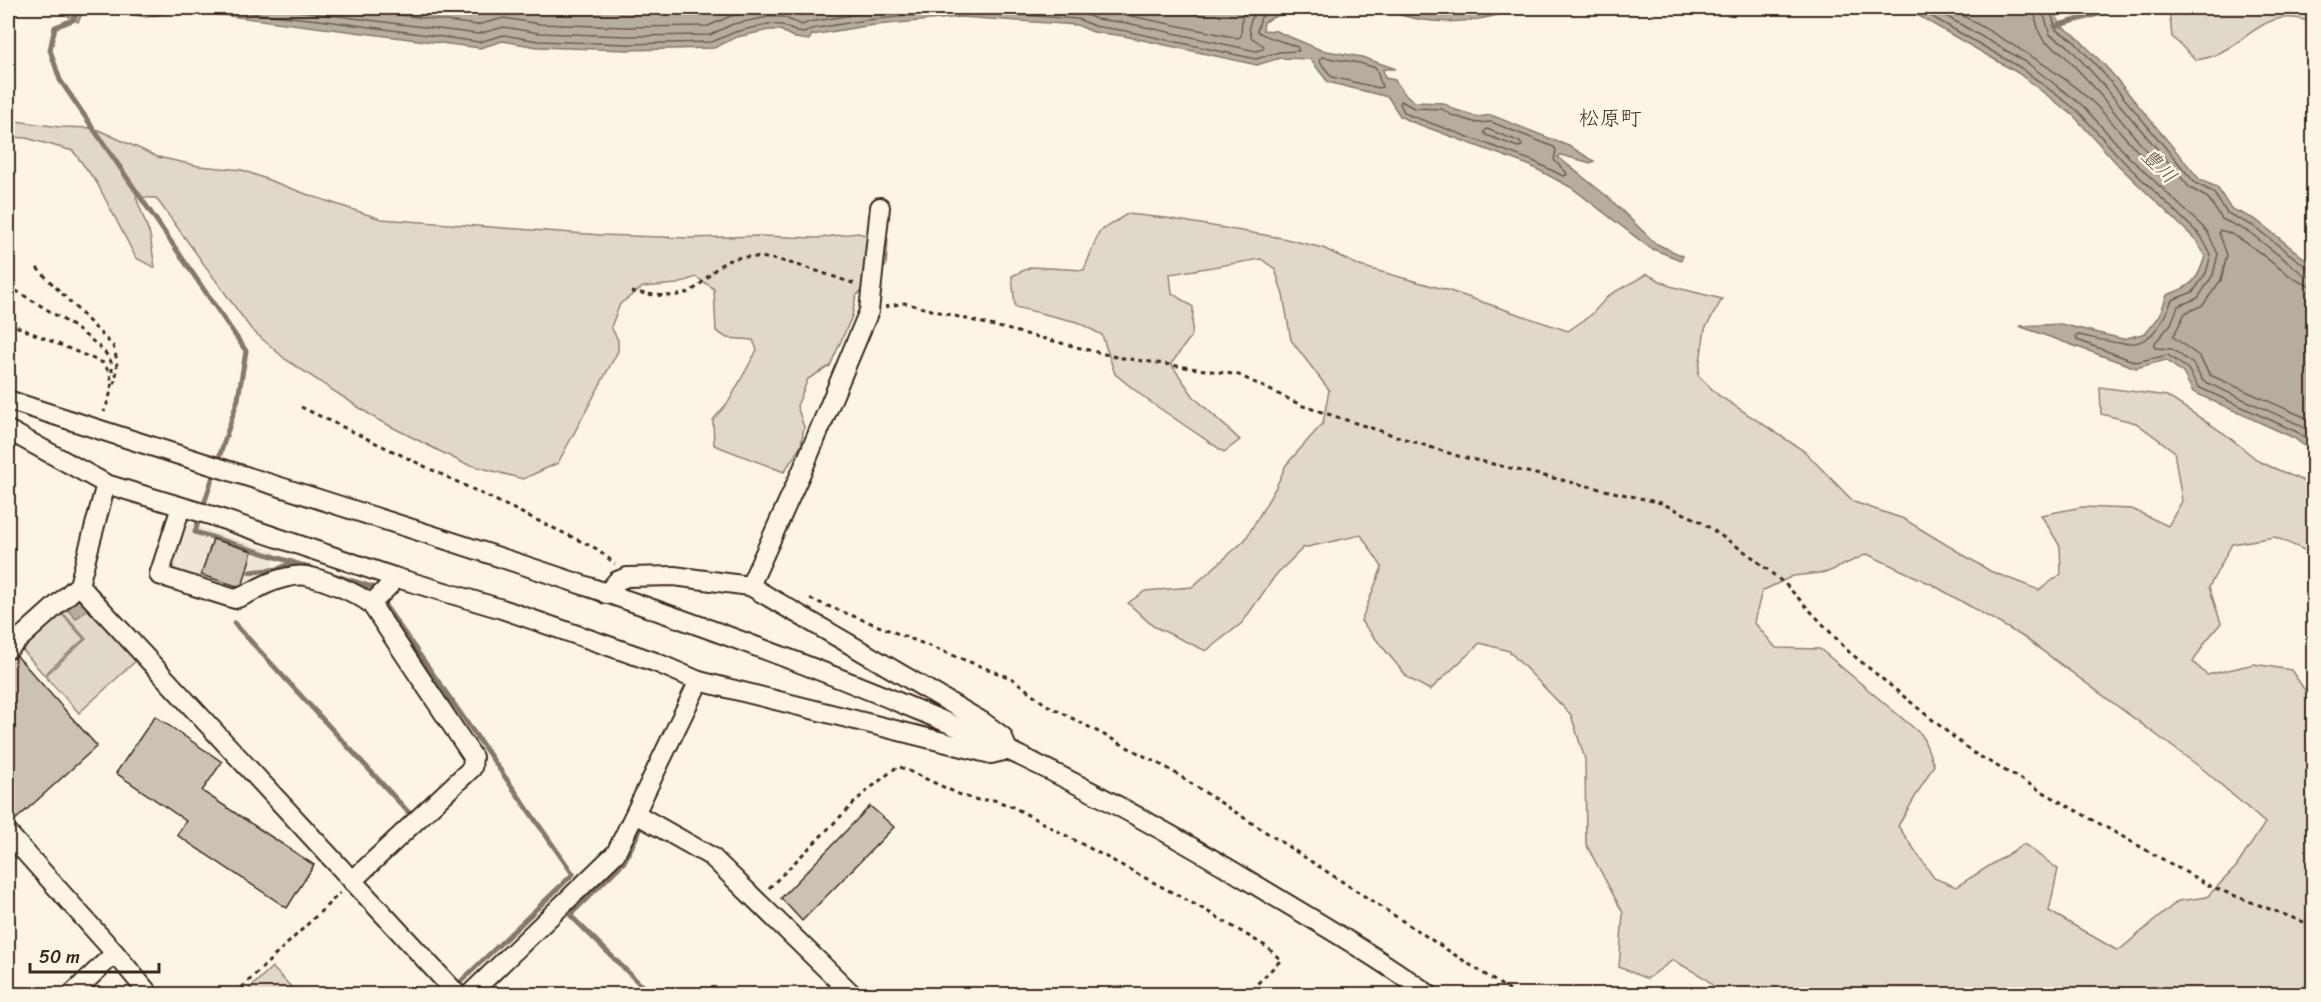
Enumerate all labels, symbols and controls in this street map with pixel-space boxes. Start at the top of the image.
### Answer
district label: 松原町 [1579,99,1642,137]
water label: 豊川 [2132,139,2186,193]
scale bar [30,936,159,974]
text: 50 m [39,941,80,973]

